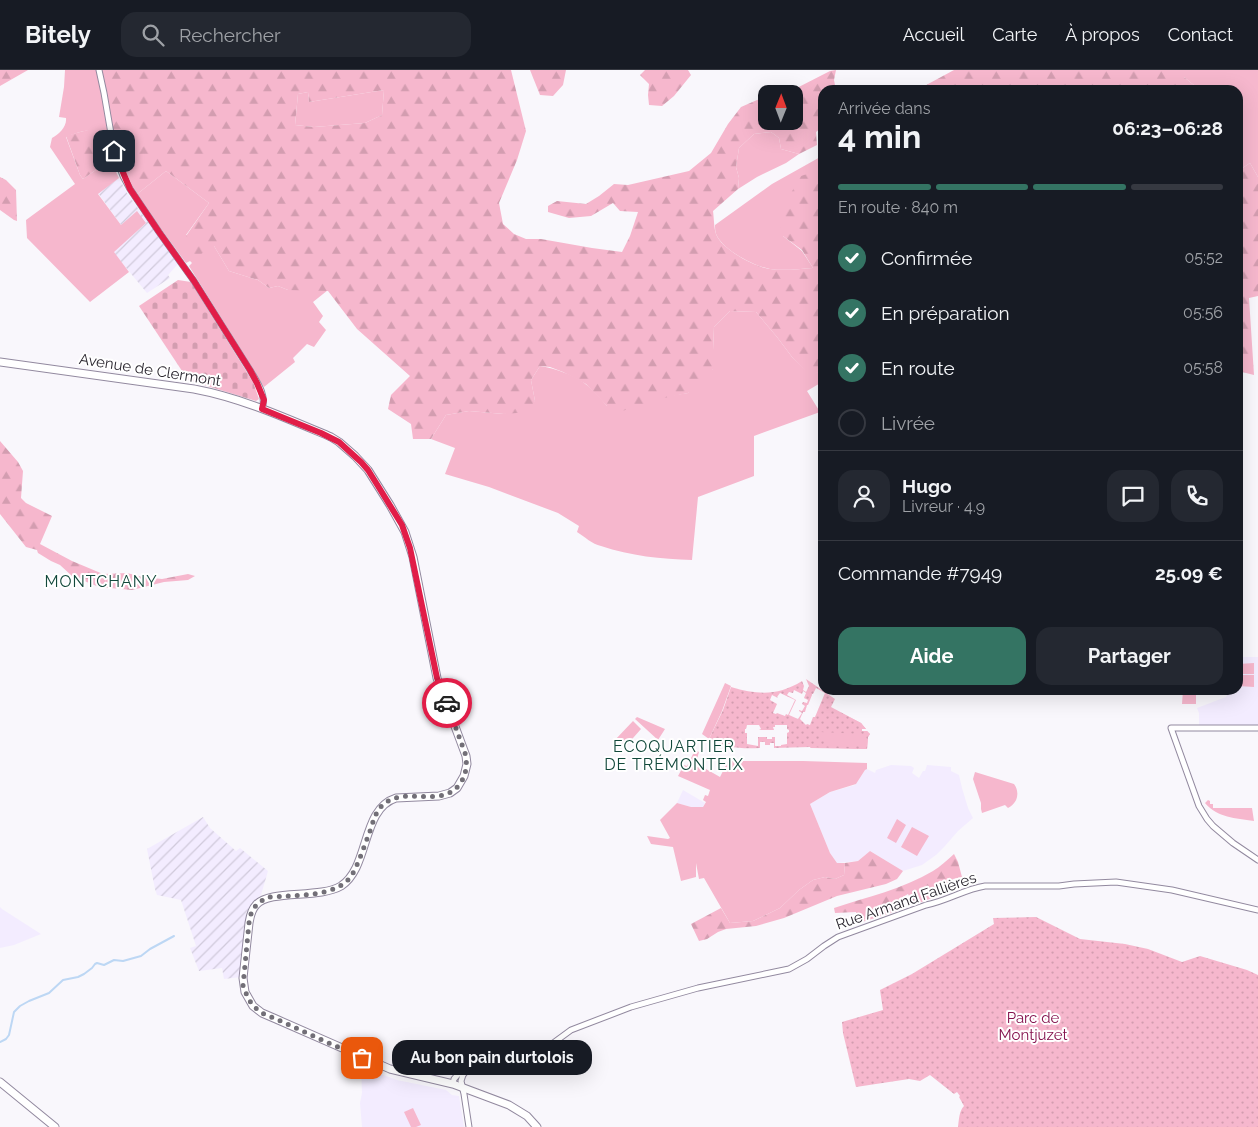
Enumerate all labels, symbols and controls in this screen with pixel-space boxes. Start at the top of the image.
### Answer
search box [121,12,471,57]
text: Bitely [25,20,91,49]
icon: search [139,21,167,49]
text: Rechercher [179,24,281,46]
text: Accueil [903,24,964,45]
text: Carte [992,24,1037,45]
text: À propos [1065,24,1140,45]
text: Contact [1168,24,1233,45]
north arrow [758,85,802,130]
map controls [758,85,803,130]
text: Arrivée dans [838,99,930,118]
text: 06:23–06:28 [1112,117,1223,139]
text: 4 min [838,118,921,155]
pin [93,130,135,172]
icon: home [100,137,128,165]
text: En route · 840 m [838,198,958,217]
icon: check [838,244,866,272]
text: Confirmée [881,247,972,269]
text: 05:52 [1184,248,1223,267]
icon: check [838,299,866,327]
text: En préparation [881,302,1010,324]
text: 05:56 [1183,303,1223,322]
street label: Avenue de Clermont [78,350,222,390]
icon: check [838,354,866,382]
text: En route [881,357,955,379]
text: 05:58 [1183,358,1223,377]
text: Livrée [881,412,935,434]
button: person [838,470,890,522]
button: chat [1107,470,1159,522]
button: phone [1171,470,1223,522]
text: Hugo [902,475,951,497]
text: Livreur · 4.9 [902,497,985,516]
text: Commande #7949 [838,562,1002,584]
text: 25.09 € [1155,562,1223,584]
district label: MONTCHANY [44,572,158,591]
button: Aide [838,627,1026,685]
button: Partager [1036,627,1223,685]
courier [422,678,472,728]
icon: car [433,689,461,717]
district label: ECOQUARTIER DE TRÉMONTEIX [604,737,744,774]
street label: Rue Armand Fallières [833,869,979,933]
park label: Parc de Montjuzet [999,1009,1067,1044]
pin [341,1037,383,1079]
callout: Au bon pain durtolois [392,1040,592,1076]
icon: bag [348,1044,376,1072]
text: Au bon pain durtolois [410,1048,574,1067]

